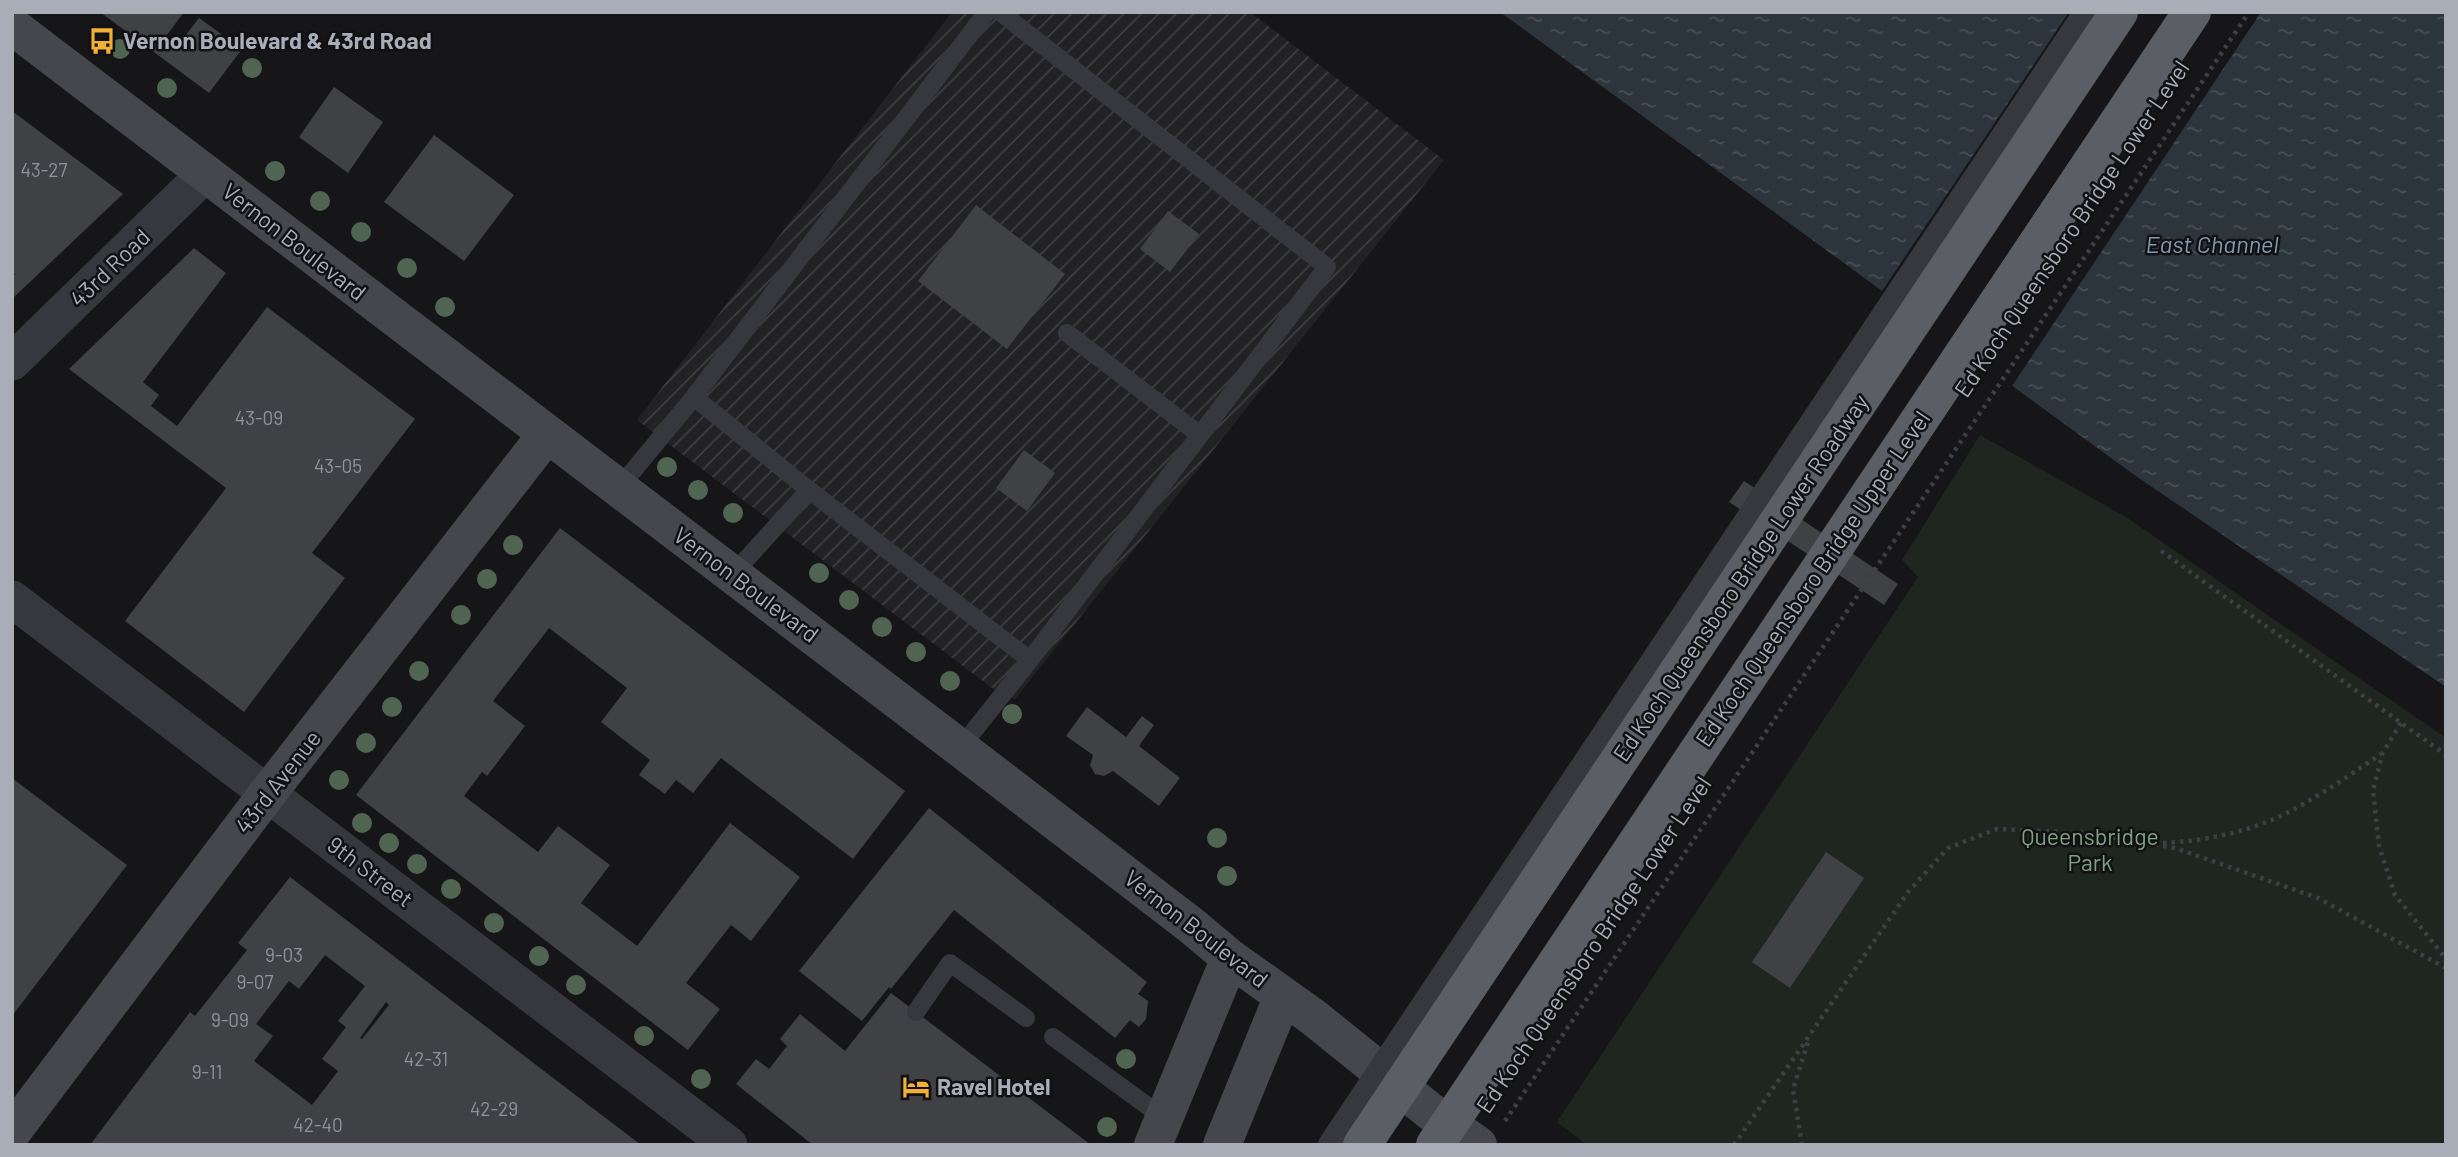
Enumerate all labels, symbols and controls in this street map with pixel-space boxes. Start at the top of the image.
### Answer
bus stop icon: Vernon Boulevard & 43rd Road [87,26,117,56]
place label: Vernon Boulevard & 43rd Road [123,26,432,54]
street label: Ed Koch Queensboro Bridge Lower Level [1948,55,2195,402]
house number: 43-27 [21,158,67,181]
street label: Vernon Boulevard [217,176,372,306]
street label: 43rd Road [63,222,155,312]
water label: East Channel [2145,229,2279,258]
street label: Ed Koch Queensboro Bridge Lower Roadway [1607,388,1874,766]
street label: Ed Koch Queensboro Bridge Upper Level [1689,405,1935,752]
house number: 43-09 [235,406,283,429]
house number: 43-05 [314,454,362,477]
street label: Vernon Boulevard [668,520,825,648]
street label: 43rd Avenue [228,724,326,838]
street label: Ed Koch Queensboro Bridge Lower Level [1470,771,1717,1118]
park label: Queensbridge Park [2021,822,2159,876]
street label: 9th Street [322,830,419,913]
street label: Vernon Boulevard [1119,863,1274,993]
house number: 9-03 [265,943,303,966]
house number: 9-07 [236,970,274,993]
house number: 9-09 [211,1008,249,1031]
house number: 42-31 [404,1047,448,1070]
house number: 9-11 [192,1060,222,1083]
hotel icon: Ravel Hotel [901,1072,931,1102]
place label: Ravel Hotel [937,1072,1051,1100]
house number: 42-29 [470,1097,518,1120]
house number: 42-40 [293,1113,343,1136]

